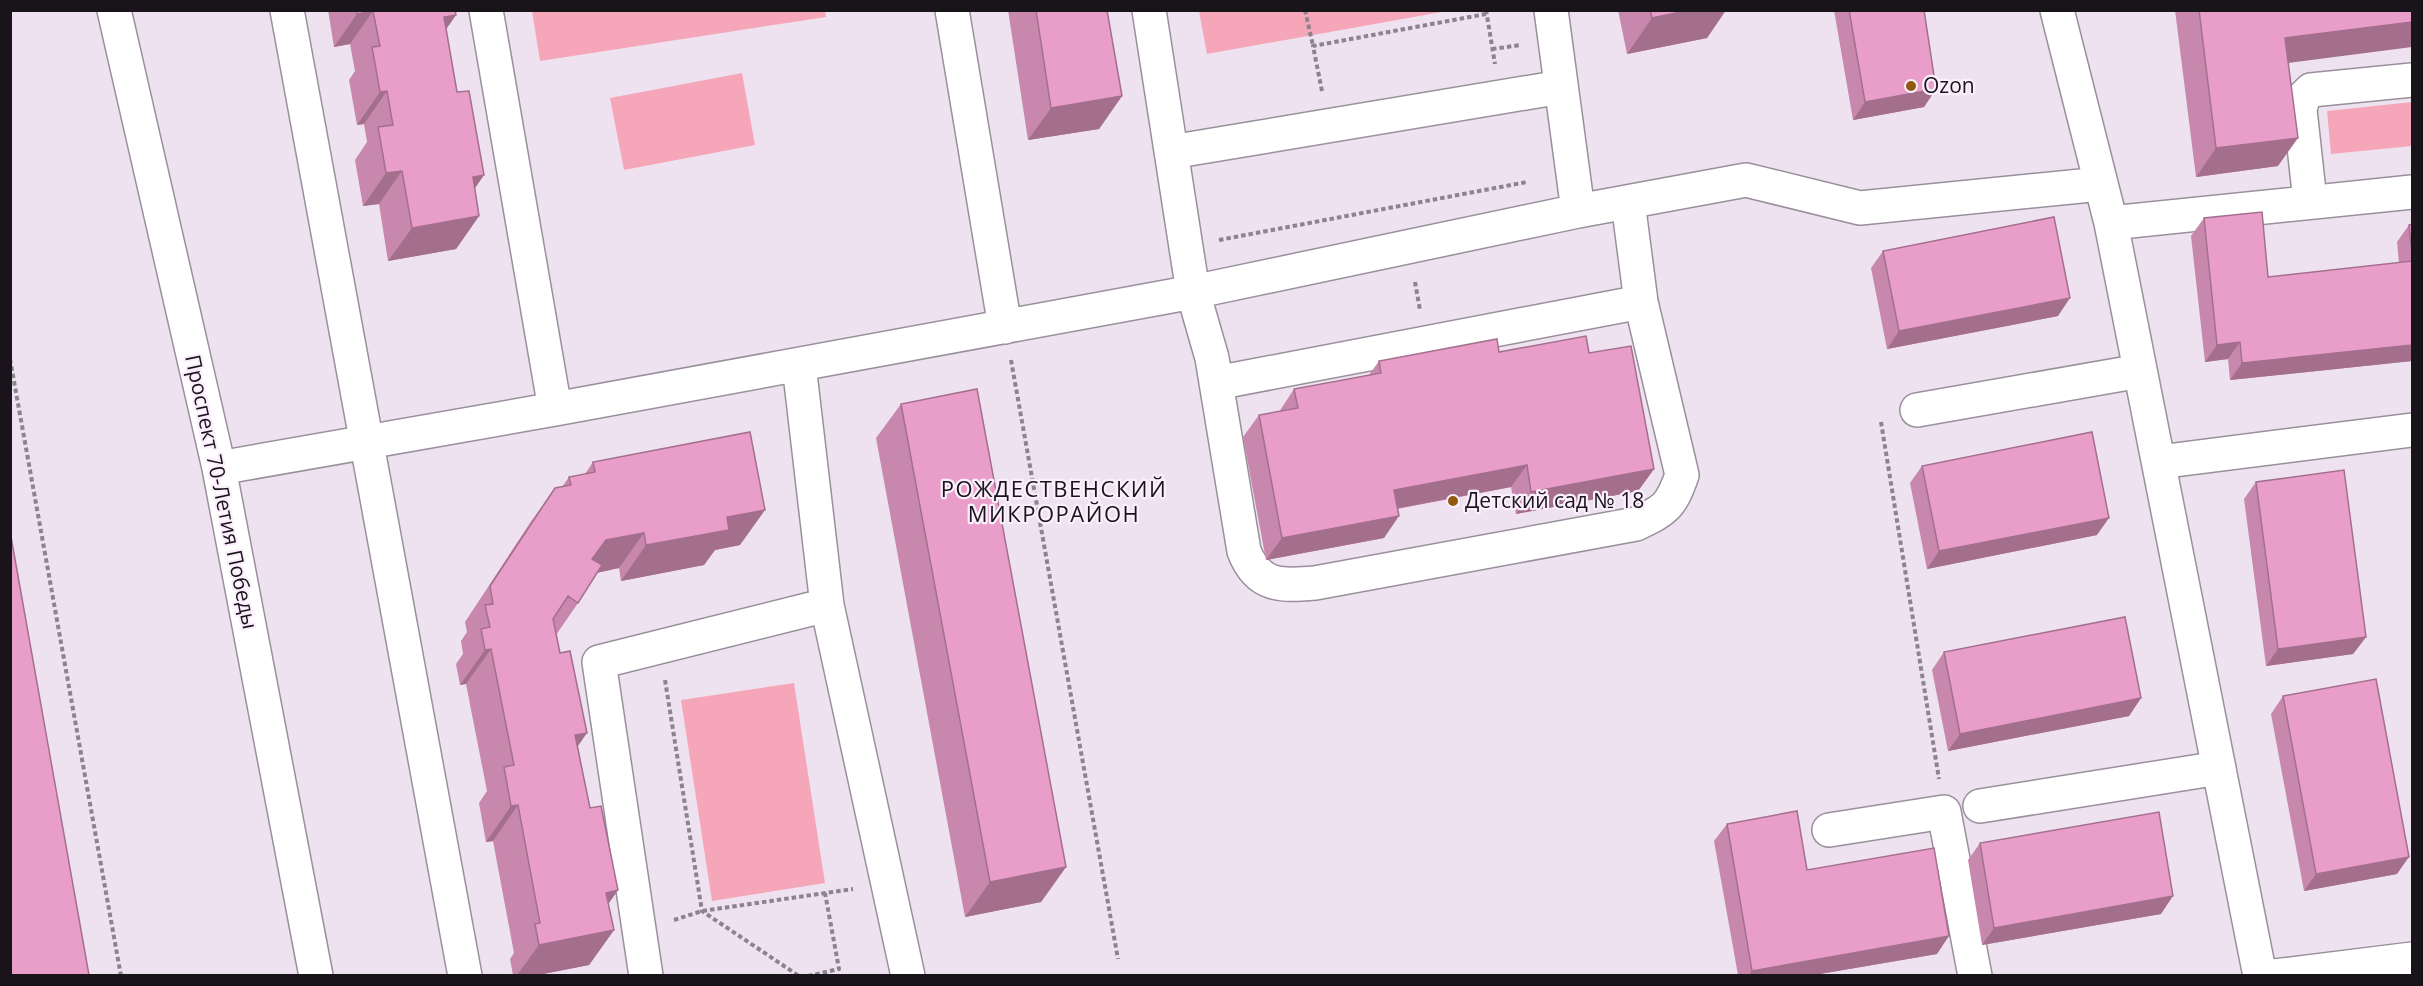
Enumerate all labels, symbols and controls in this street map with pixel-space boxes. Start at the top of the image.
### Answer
place label: Ozon [1923,71,1975,99]
marker: Ozon [1904,79,1918,93]
street label: Проспект 70-Летия Победы [179,352,265,632]
district label: РОЖДЕСТВЕНСКИЙ МИКРОРАЙОН [941,473,1167,528]
place label: Детский сад № 18 [1465,486,1644,514]
marker: Детский сад № 18 [1446,494,1460,508]

